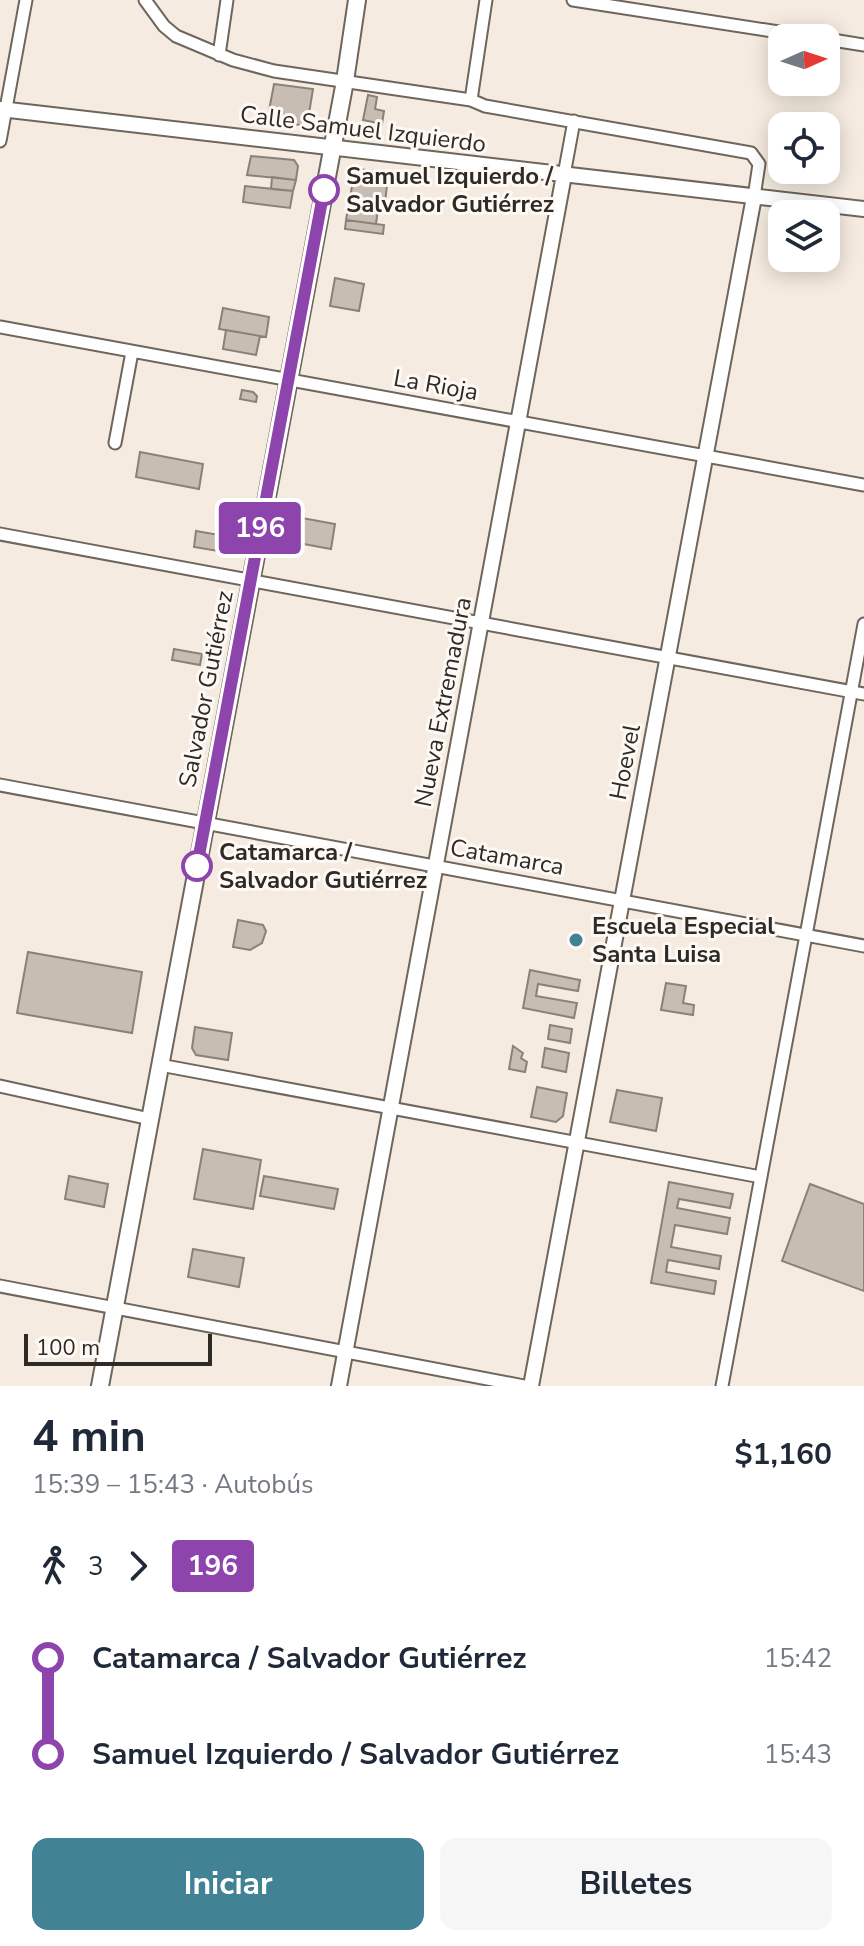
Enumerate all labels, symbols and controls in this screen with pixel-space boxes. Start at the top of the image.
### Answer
north arrow [768,24,840,96]
map controls [768,24,840,272]
street label: Calle Samuel Izquierdo [238,98,488,160]
button: locate [768,112,840,184]
place label: Samuel Izquierdo / Salvador Gutiérrez [346,160,554,220]
marker: Samuel Izquierdo / Salvador Gutiérrez [309,175,339,205]
button: layers [768,200,840,272]
street label: La Rioja [391,362,481,408]
line badge: 196 [214,502,306,554]
text: 196 [235,509,285,547]
street label: Salvador Gutiérrez [171,588,241,790]
street label: Nueva Extremadura [407,594,479,810]
street label: Hoevel [602,722,648,802]
street label: Catamarca [448,831,566,883]
place label: Catamarca / Salvador Gutiérrez [219,836,427,896]
marker: Catamarca / Salvador Gutiérrez [182,851,212,881]
place label: Escuela Especial Santa Luisa [592,910,775,970]
marker: Escuela Especial Santa Luisa [567,931,585,949]
scale bar [24,1330,212,1366]
text: 100 m [36,1333,100,1363]
text: 4 min [32,1407,146,1467]
text: $1,160 [735,1434,832,1475]
text: 15:39 – 15:43 · Autobús [32,1467,314,1502]
icon: walk [32,1544,76,1588]
icon: forward [116,1544,160,1588]
text: 196 [188,1547,238,1585]
text: 3 [88,1549,104,1584]
text: Catamarca / Salvador Gutiérrez [92,1638,527,1679]
text: 15:42 [764,1641,832,1676]
text: Samuel Izquierdo / Salvador Gutiérrez [92,1734,619,1775]
text: 15:43 [764,1737,832,1772]
button: Iniciar [32,1838,424,1930]
button: Billetes [440,1838,832,1930]

